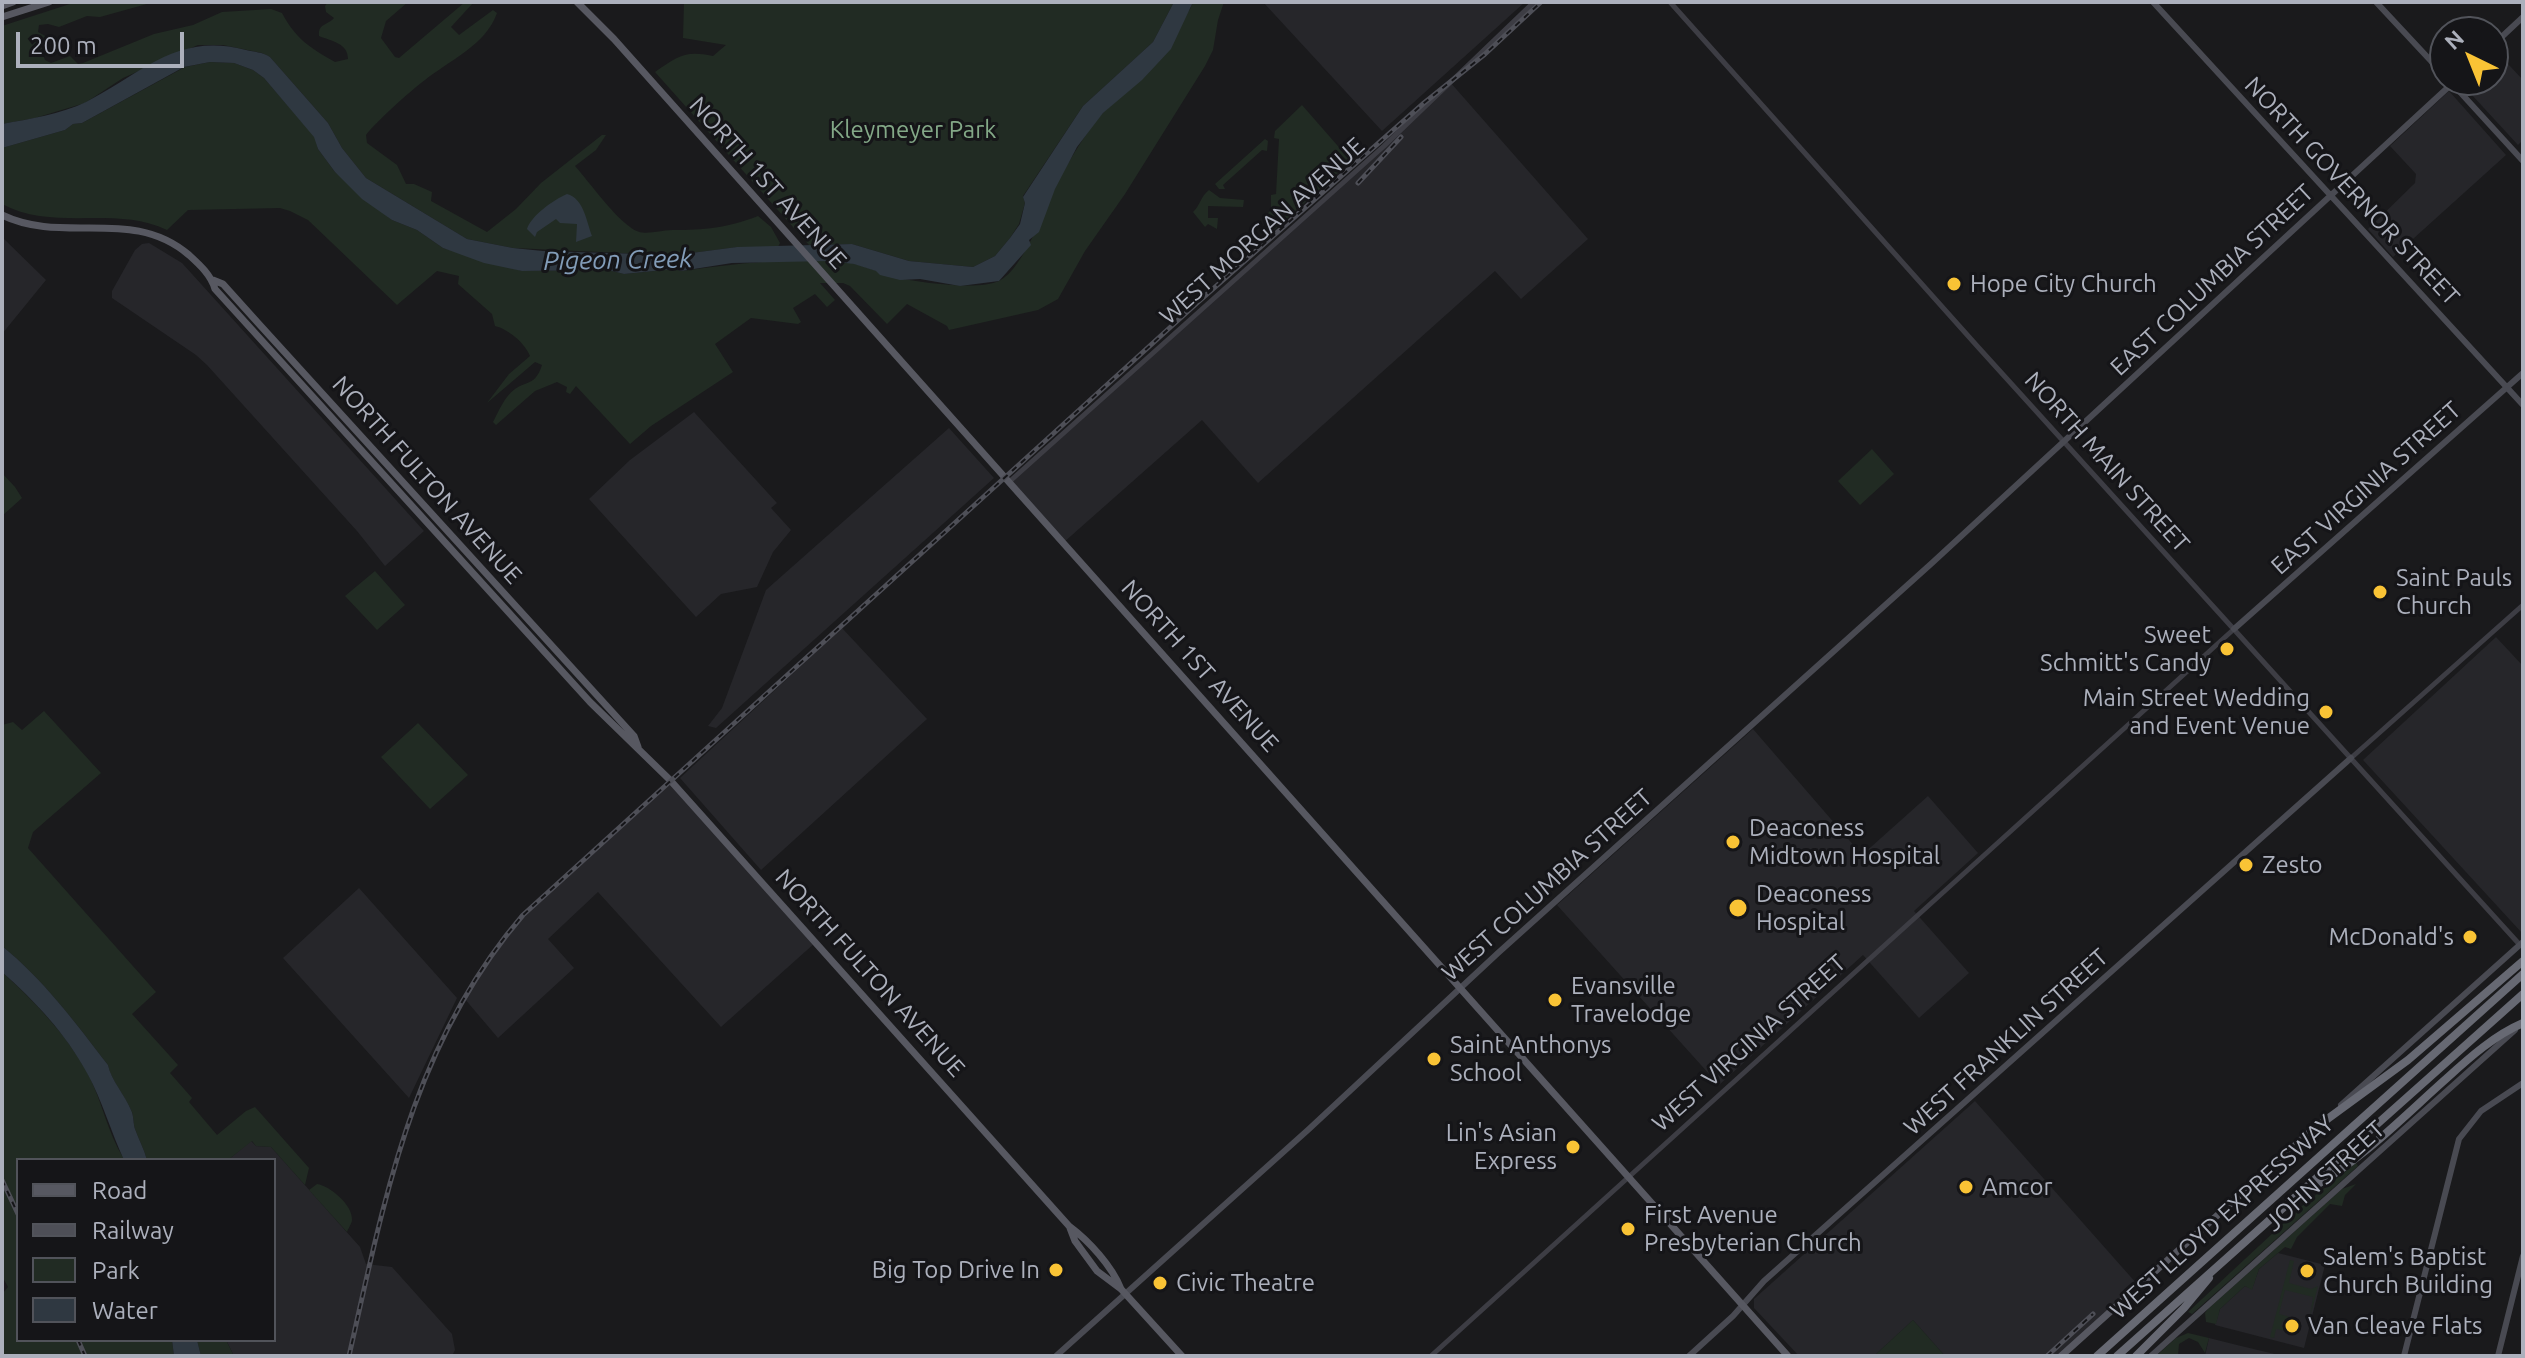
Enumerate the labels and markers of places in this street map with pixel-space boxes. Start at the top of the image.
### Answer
place label: Hope City Church [1970,270,2157,298]
marker: Hope City Church [1945,275,1963,293]
place label: Saint Pauls Church [2396,564,2512,620]
marker: Saint Pauls Church [2371,583,2389,601]
place label: Sweet Schmitt's Candy [2040,621,2211,677]
marker: Sweet Schmitt's Candy [2218,640,2236,658]
place label: Main Street Wedding and Event Venue [2083,684,2310,740]
marker: Main Street Wedding and Event Venue [2317,703,2335,721]
place label: Deaconess Midtown Hospital [1749,814,1940,870]
marker: Deaconess Midtown Hospital [1724,833,1742,851]
place label: Zesto [2262,851,2323,879]
marker: Zesto [2237,856,2255,874]
place label: Deaconess Hospital [1756,880,1871,936]
marker: Deaconess Hospital [1727,897,1749,919]
place label: McDonald's [2328,923,2454,951]
marker: McDonald's [2461,928,2479,946]
place label: Evansville Travelodge [1571,972,1691,1028]
marker: Evansville Travelodge [1546,991,1564,1009]
place label: Saint Anthonys School [1450,1031,1611,1087]
marker: Saint Anthonys School [1425,1050,1443,1068]
place label: Lin's Asian Express [1446,1119,1557,1175]
marker: Lin's Asian Express [1564,1138,1582,1156]
place label: Amcor [1982,1173,2053,1201]
marker: Amcor [1957,1178,1975,1196]
place label: First Avenue Presbyterian Church [1644,1201,1862,1257]
marker: First Avenue Presbyterian Church [1619,1220,1637,1238]
place label: Salem's Baptist Church Building [2323,1243,2493,1299]
place label: Big Top Drive In [872,1256,1040,1284]
marker: Big Top Drive In [1047,1261,1065,1279]
marker: Salem's Baptist Church Building [2298,1262,2316,1280]
place label: Civic Theatre [1176,1269,1315,1297]
marker: Civic Theatre [1151,1274,1169,1292]
place label: Van Cleave Flats [2308,1312,2482,1340]
marker: Van Cleave Flats [2283,1317,2301,1335]

